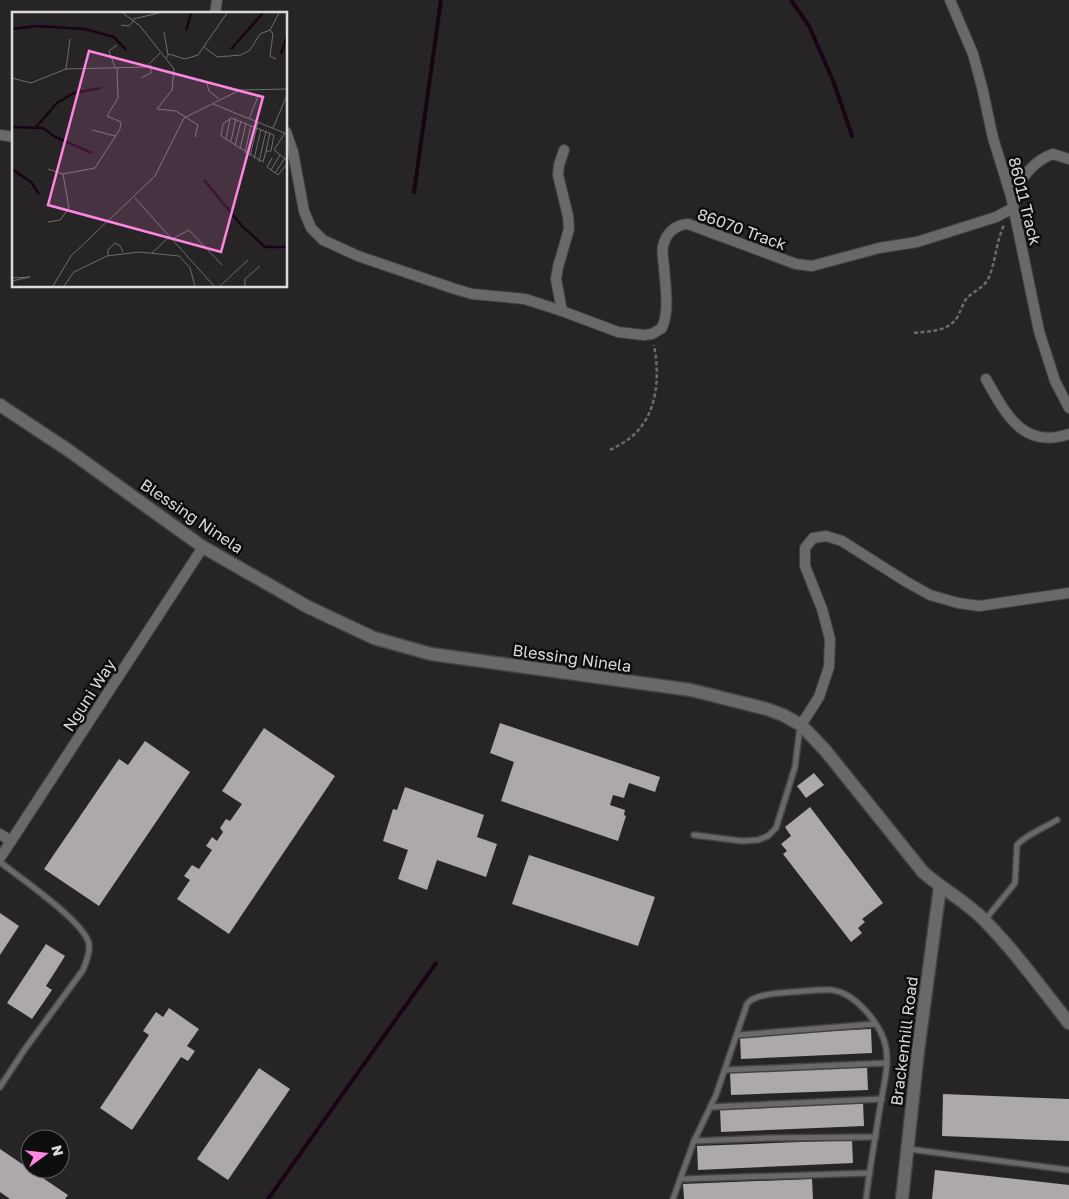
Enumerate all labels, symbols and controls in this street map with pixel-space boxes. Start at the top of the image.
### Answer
inset map [12,12,288,288]
street label: 86011 Track [1004,155,1046,247]
street label: 86070 Track [695,204,789,254]
street label: Blessing Ninela [137,474,247,558]
street label: Blessing Ninela [511,640,633,676]
street label: Nguni Way [58,655,120,735]
street label: Brackenhill Road [886,975,922,1107]
north arrow [20,1129,70,1179]
text: N [48,1143,68,1158]

